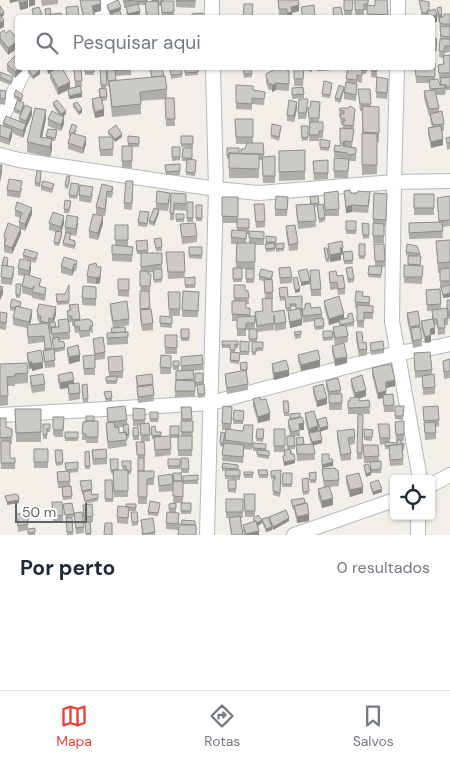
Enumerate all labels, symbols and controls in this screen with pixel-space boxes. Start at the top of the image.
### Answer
search box [15,15,435,70]
icon: search [33,29,61,57]
text: Pesquisar aqui [73,30,201,55]
map controls [390,475,435,520]
button: locate [390,475,435,520]
scale bar [15,500,88,523]
text: 50 m [22,503,56,521]
text: Por perto [20,554,115,582]
text: 0 resultados [337,557,430,578]
tab: Mapa [56,702,92,750]
tab: Rotas [204,702,240,750]
tab: Salvos [353,702,394,750]

